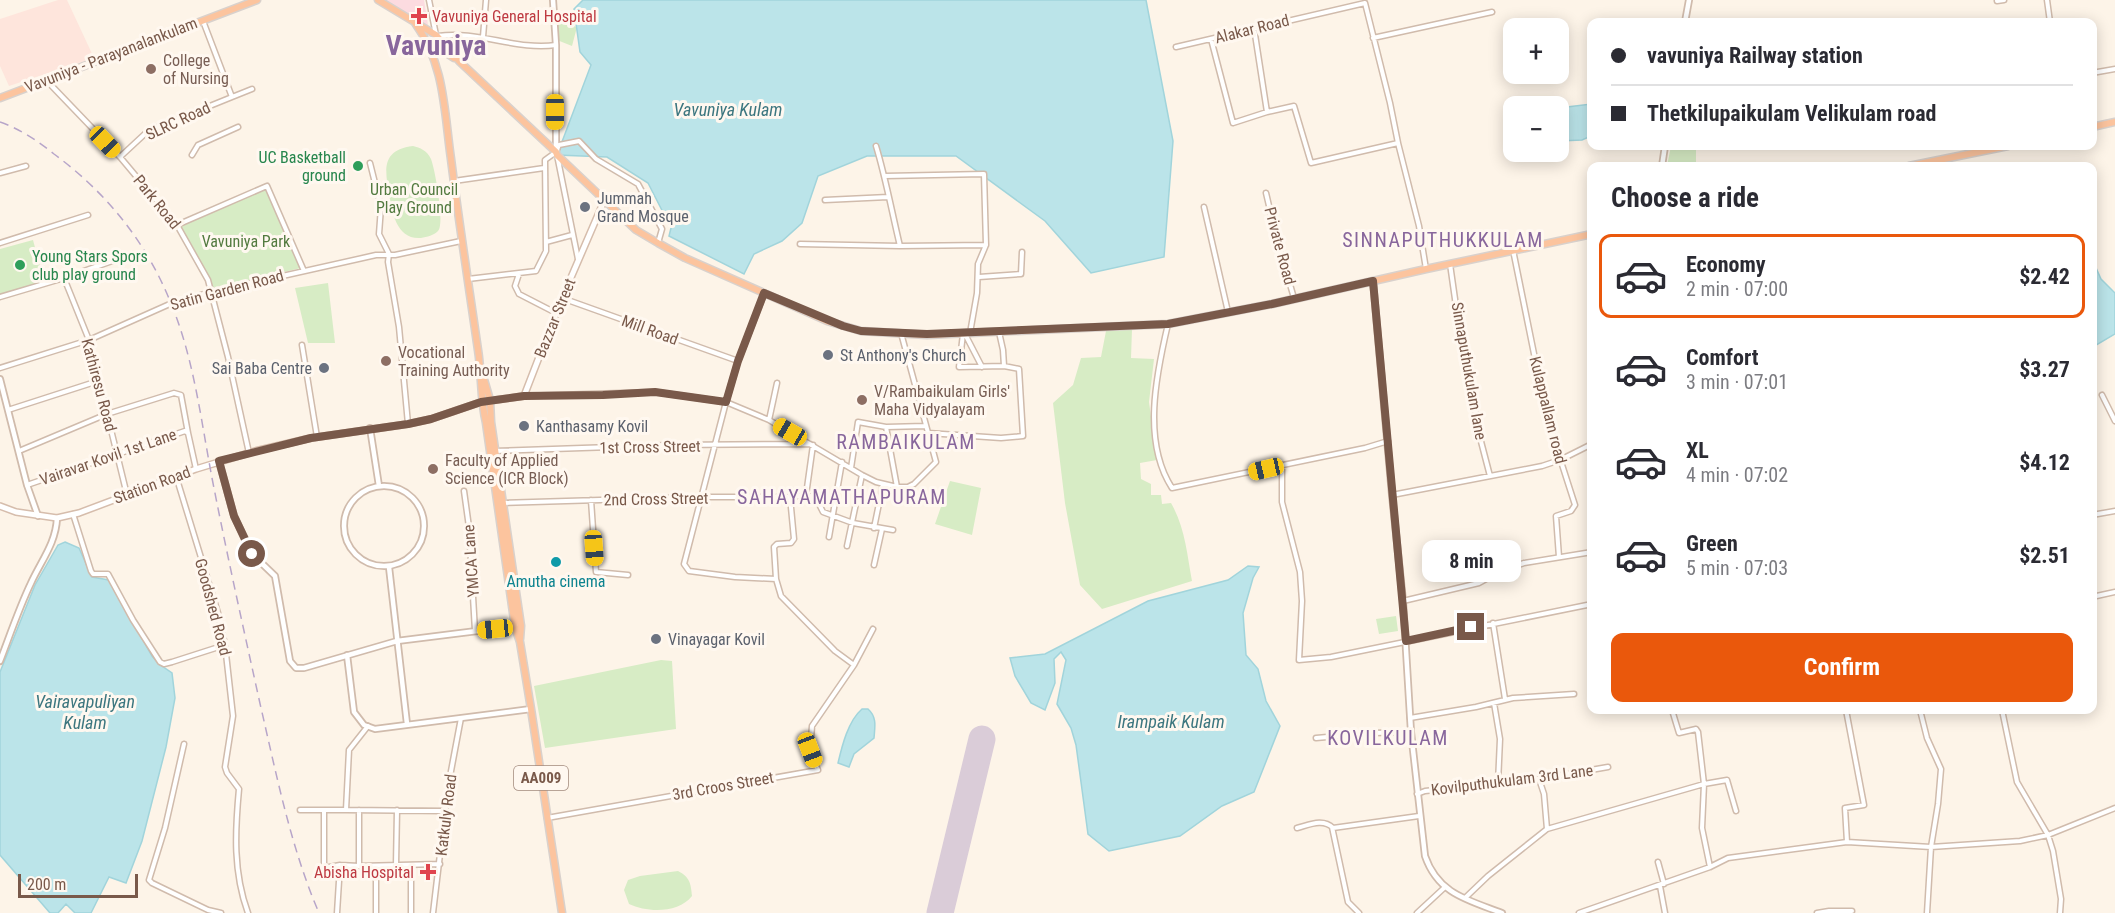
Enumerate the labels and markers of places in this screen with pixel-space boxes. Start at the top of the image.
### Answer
marker: Vavuniya General Hospital [410,7,428,25]
place label: Vavuniya General Hospital [432,7,597,26]
place label: College of Nursing [163,51,229,88]
marker: College of Nursing [144,62,158,76]
place label: UC Basketball ground [258,148,346,185]
marker: UC Basketball ground [351,159,365,173]
place label: Jummah Grand Mosque [597,189,689,226]
marker: Jummah Grand Mosque [578,200,592,214]
place label: Young Stars Spors club play ground [32,247,148,284]
marker: Young Stars Spors club play ground [13,258,27,272]
place label: Vocational Training Authority [398,343,510,380]
place label: St Anthony's Church [840,346,966,365]
marker: St Anthony's Church [821,348,835,362]
marker: Vocational Training Authority [379,354,393,368]
place label: Sai Baba Centre [212,359,312,378]
marker: Sai Baba Centre [317,361,331,375]
place label: V/Rambaikulam Girls' Maha Vidyalayam [874,382,1010,419]
marker: V/Rambaikulam Girls' Maha Vidyalayam [855,393,869,407]
place label: Kanthasamy Kovil [536,417,648,436]
marker: Kanthasamy Kovil [517,419,531,433]
place label: Faculty of Applied Science (ICR Block) [445,451,569,488]
marker: Faculty of Applied Science (ICR Block) [426,462,440,476]
marker: Amutha cinema [549,555,563,569]
place label: Amutha cinema [507,572,605,591]
place label: Vinayagar Kovil [668,630,765,649]
marker: Vinayagar Kovil [649,632,663,646]
place label: Abisha Hospital [314,863,414,882]
marker: Abisha Hospital [419,863,437,881]

